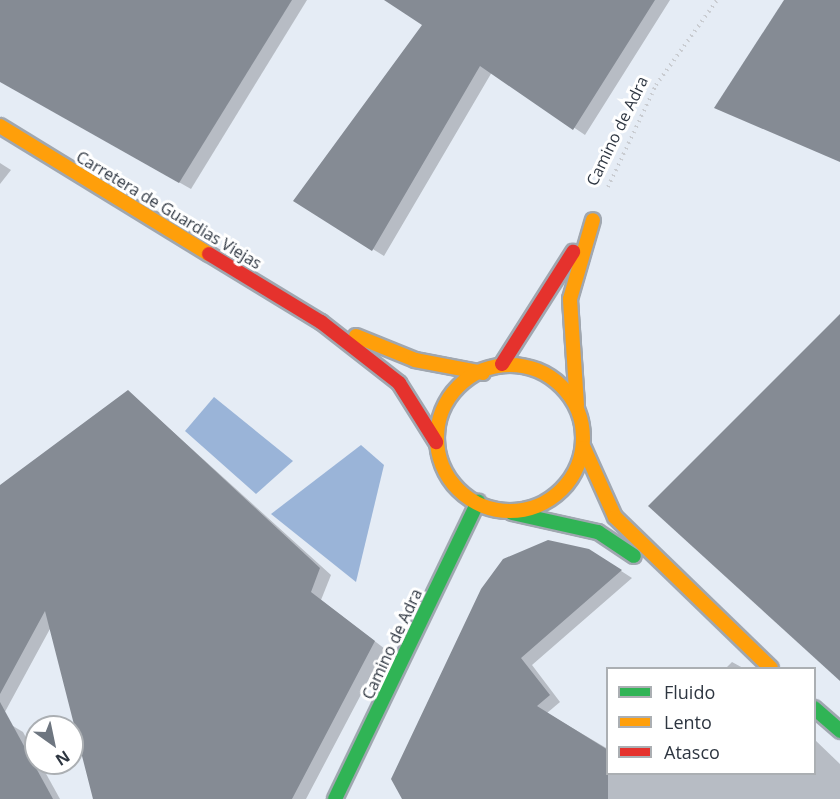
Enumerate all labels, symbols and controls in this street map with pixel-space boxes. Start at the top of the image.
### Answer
street label: Camino de Adra [582,73,652,189]
street label: Carretera de Guardias Viejas [73,147,265,273]
street label: Camino de Adra [358,586,426,702]
legend [606,667,816,775]
text: Fluido [664,680,715,704]
text: Lento [664,710,712,734]
north arrow [24,715,84,775]
text: Atasco [664,740,720,764]
text: N [51,746,74,771]

